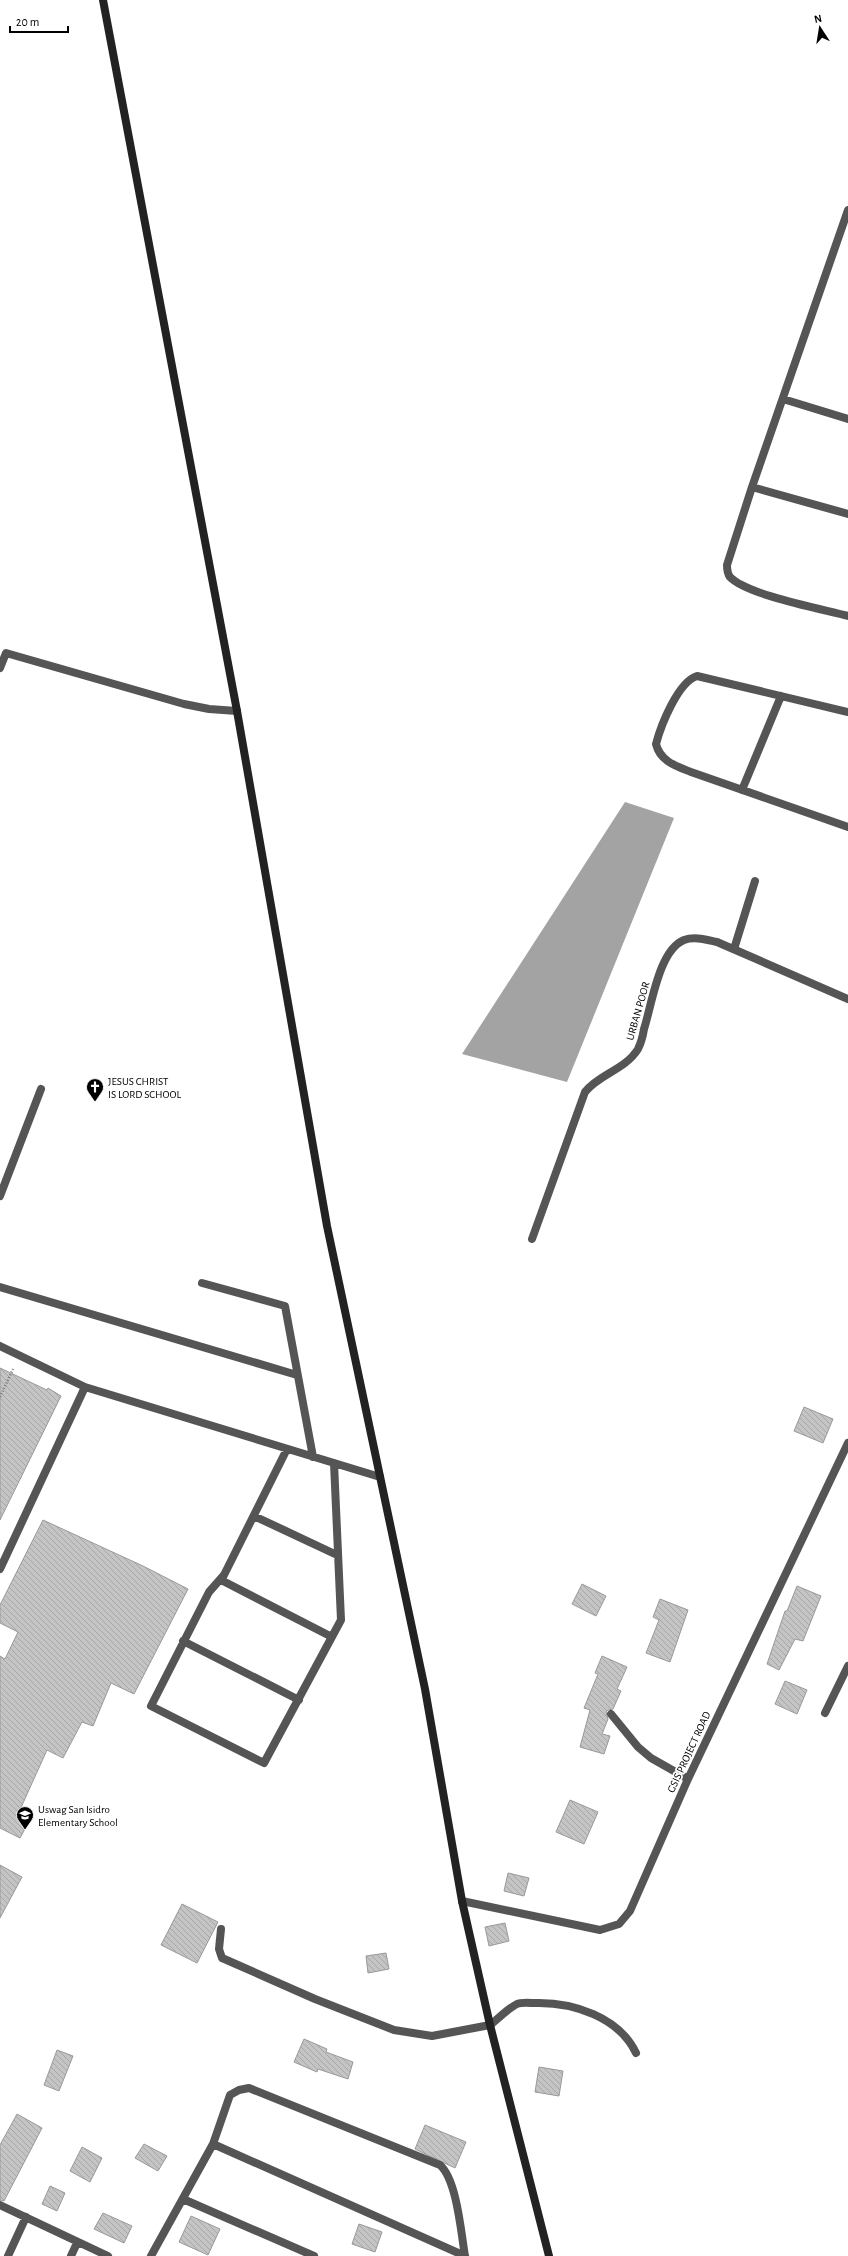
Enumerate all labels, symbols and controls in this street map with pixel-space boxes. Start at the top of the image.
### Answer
scale bar [10,8,68,34]
north arrow [800,8,840,48]
text: N [813,13,823,25]
text: 20 m [16,16,39,28]
street label: URBAN POOR [624,980,652,1042]
place label: JESUS CHRIST IS LORD SCHOOL [108,1076,181,1100]
church icon: JESUS CHRIST IS LORD SCHOOL [85,1077,105,1102]
street label: GSIS PROJECT ROAD [665,1710,713,1794]
place label: Uswag San Isidro Elementary School [38,1804,118,1828]
school or university icon: Uswag San Isidro Elementary School [15,1805,35,1830]

